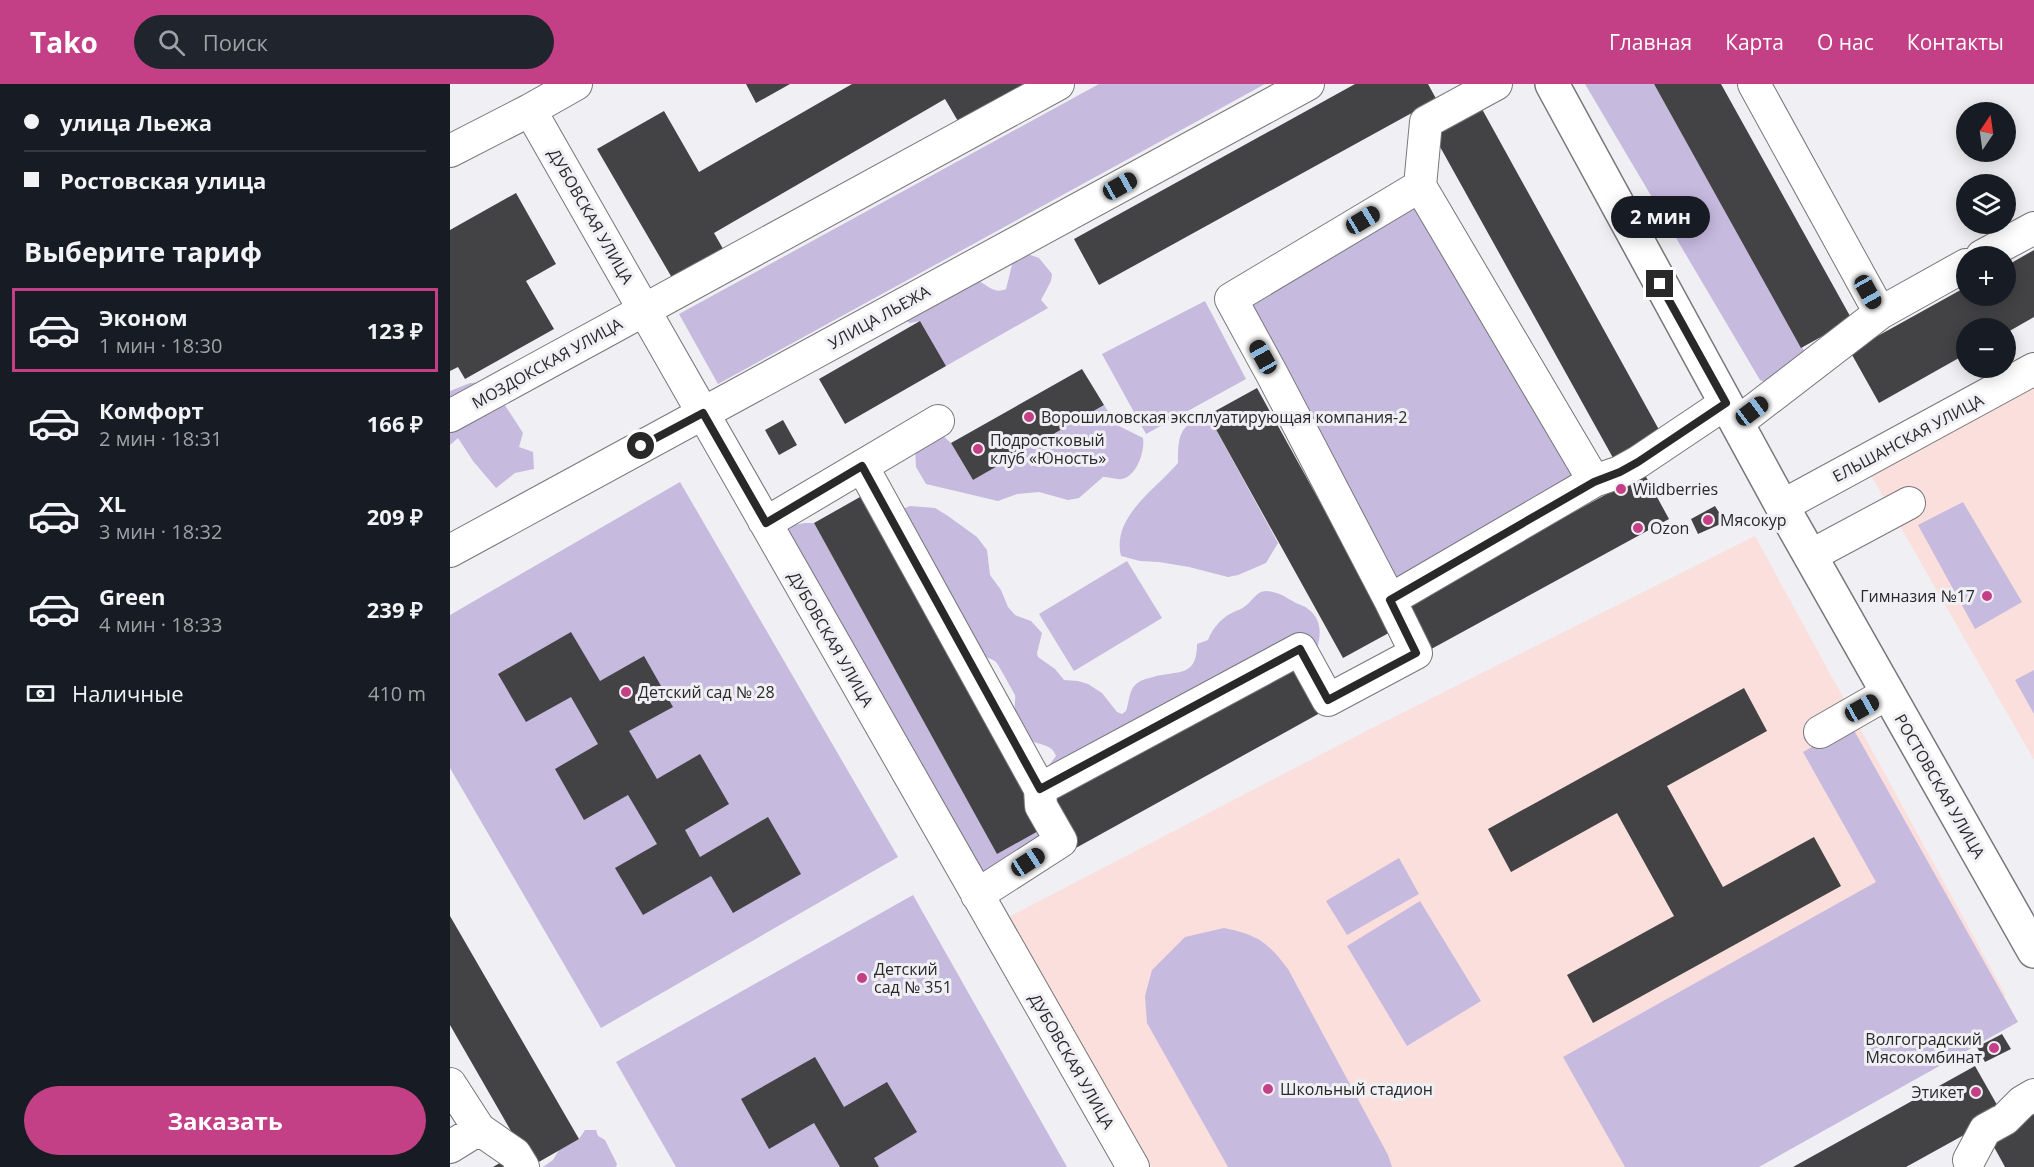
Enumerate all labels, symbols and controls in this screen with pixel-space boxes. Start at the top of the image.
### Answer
search box [134,15,554,69]
text: Tako [30,23,98,61]
icon: search [155,26,188,59]
text: Поиск [203,27,268,57]
text: Главная [1609,28,1692,56]
text: Карта [1725,28,1784,56]
text: О нас [1817,28,1874,56]
text: Контакты [1907,28,2004,56]
north arrow [1956,102,2016,162]
map controls [1956,102,2016,378]
text: улица Льежа [60,107,212,137]
street label: ДУБОВСКАЯ УЛИЦА [543,144,639,288]
text: Ростовская улица [60,165,266,195]
car [1100,169,1140,203]
button: layers [1956,174,2016,234]
callout: 2 мин [1610,197,1710,239]
car [1343,203,1383,237]
text: 2 мин [1630,203,1691,230]
text: Выберите тариф [24,233,262,270]
button: + [1956,246,2016,306]
route end [1646,270,1673,297]
car [1851,272,1885,312]
street label: УЛИЦА ЛЬЕЖА [824,280,935,354]
text: Эконом [99,302,188,332]
icon: car [27,303,81,357]
street label: МОЗДОКСКАЯ УЛИЦА [468,312,627,414]
text: 123 ₽ [367,315,423,345]
button: − [1956,318,2016,378]
text: 1 мин · 18:30 [99,332,222,359]
car [1246,337,1280,377]
street label: ЕЛЬШАНСКАЯ УЛИЦА [1829,388,1988,487]
car [1732,393,1772,429]
text: Комфорт [99,395,204,425]
icon: car [27,396,81,450]
place label: Ворошиловская эксплуатирующая компания-2 [1041,406,1407,428]
text: 166 ₽ [367,408,423,438]
marker: Ворошиловская эксплуатирующая компания-2 [1022,410,1036,424]
text: 2 мин · 18:31 [99,425,222,452]
place label: Подростковый клуб «Юность» [990,429,1106,469]
route start [627,432,654,459]
marker: Подростковый клуб «Юность» [971,442,985,456]
place label: Wildberries [1633,478,1718,500]
marker: Wildberries [1614,482,1628,496]
text: XL [99,488,126,518]
icon: car [27,489,81,543]
text: 209 ₽ [367,501,423,531]
place label: Мясокур [1720,509,1787,531]
marker: Мясокур [1701,513,1715,527]
place label: Ozon [1650,517,1689,539]
text: 3 мин · 18:32 [99,518,222,545]
marker: Ozon [1631,521,1645,535]
street label: ДУБОВСКАЯ УЛИЦА [783,567,879,711]
text: Green [99,581,165,611]
icon: car [27,582,81,636]
place label: Гимназия №17 [1860,585,1975,607]
marker: Гимназия №17 [1980,589,1994,603]
text: 239 ₽ [367,594,423,624]
text: 4 мин · 18:33 [99,611,222,638]
icon: cash [24,677,57,710]
text: Наличные [72,678,184,708]
text: 410 m [368,680,426,707]
place label: Детский сад № 28 [638,681,775,703]
marker: Детский сад № 28 [619,685,633,699]
car [1842,691,1882,725]
street label: РОСТОВСКАЯ УЛИЦА [1890,710,1991,863]
car [1008,845,1048,879]
place label: Детский сад № 351 [874,958,952,998]
marker: Детский сад № 351 [855,971,869,985]
street label: ДУБОВСКАЯ УЛИЦА [1024,989,1120,1133]
place label: Волгоградский Мясокомбинат [1865,1028,1982,1068]
marker: Волгоградский Мясокомбинат [1987,1041,2001,1055]
place label: Школьный стадион [1280,1078,1433,1100]
place label: Этикет [1911,1081,1964,1103]
marker: Школьный стадион [1261,1082,1275,1096]
marker: Этикет [1969,1085,1983,1099]
button: Заказать [24,1086,426,1155]

